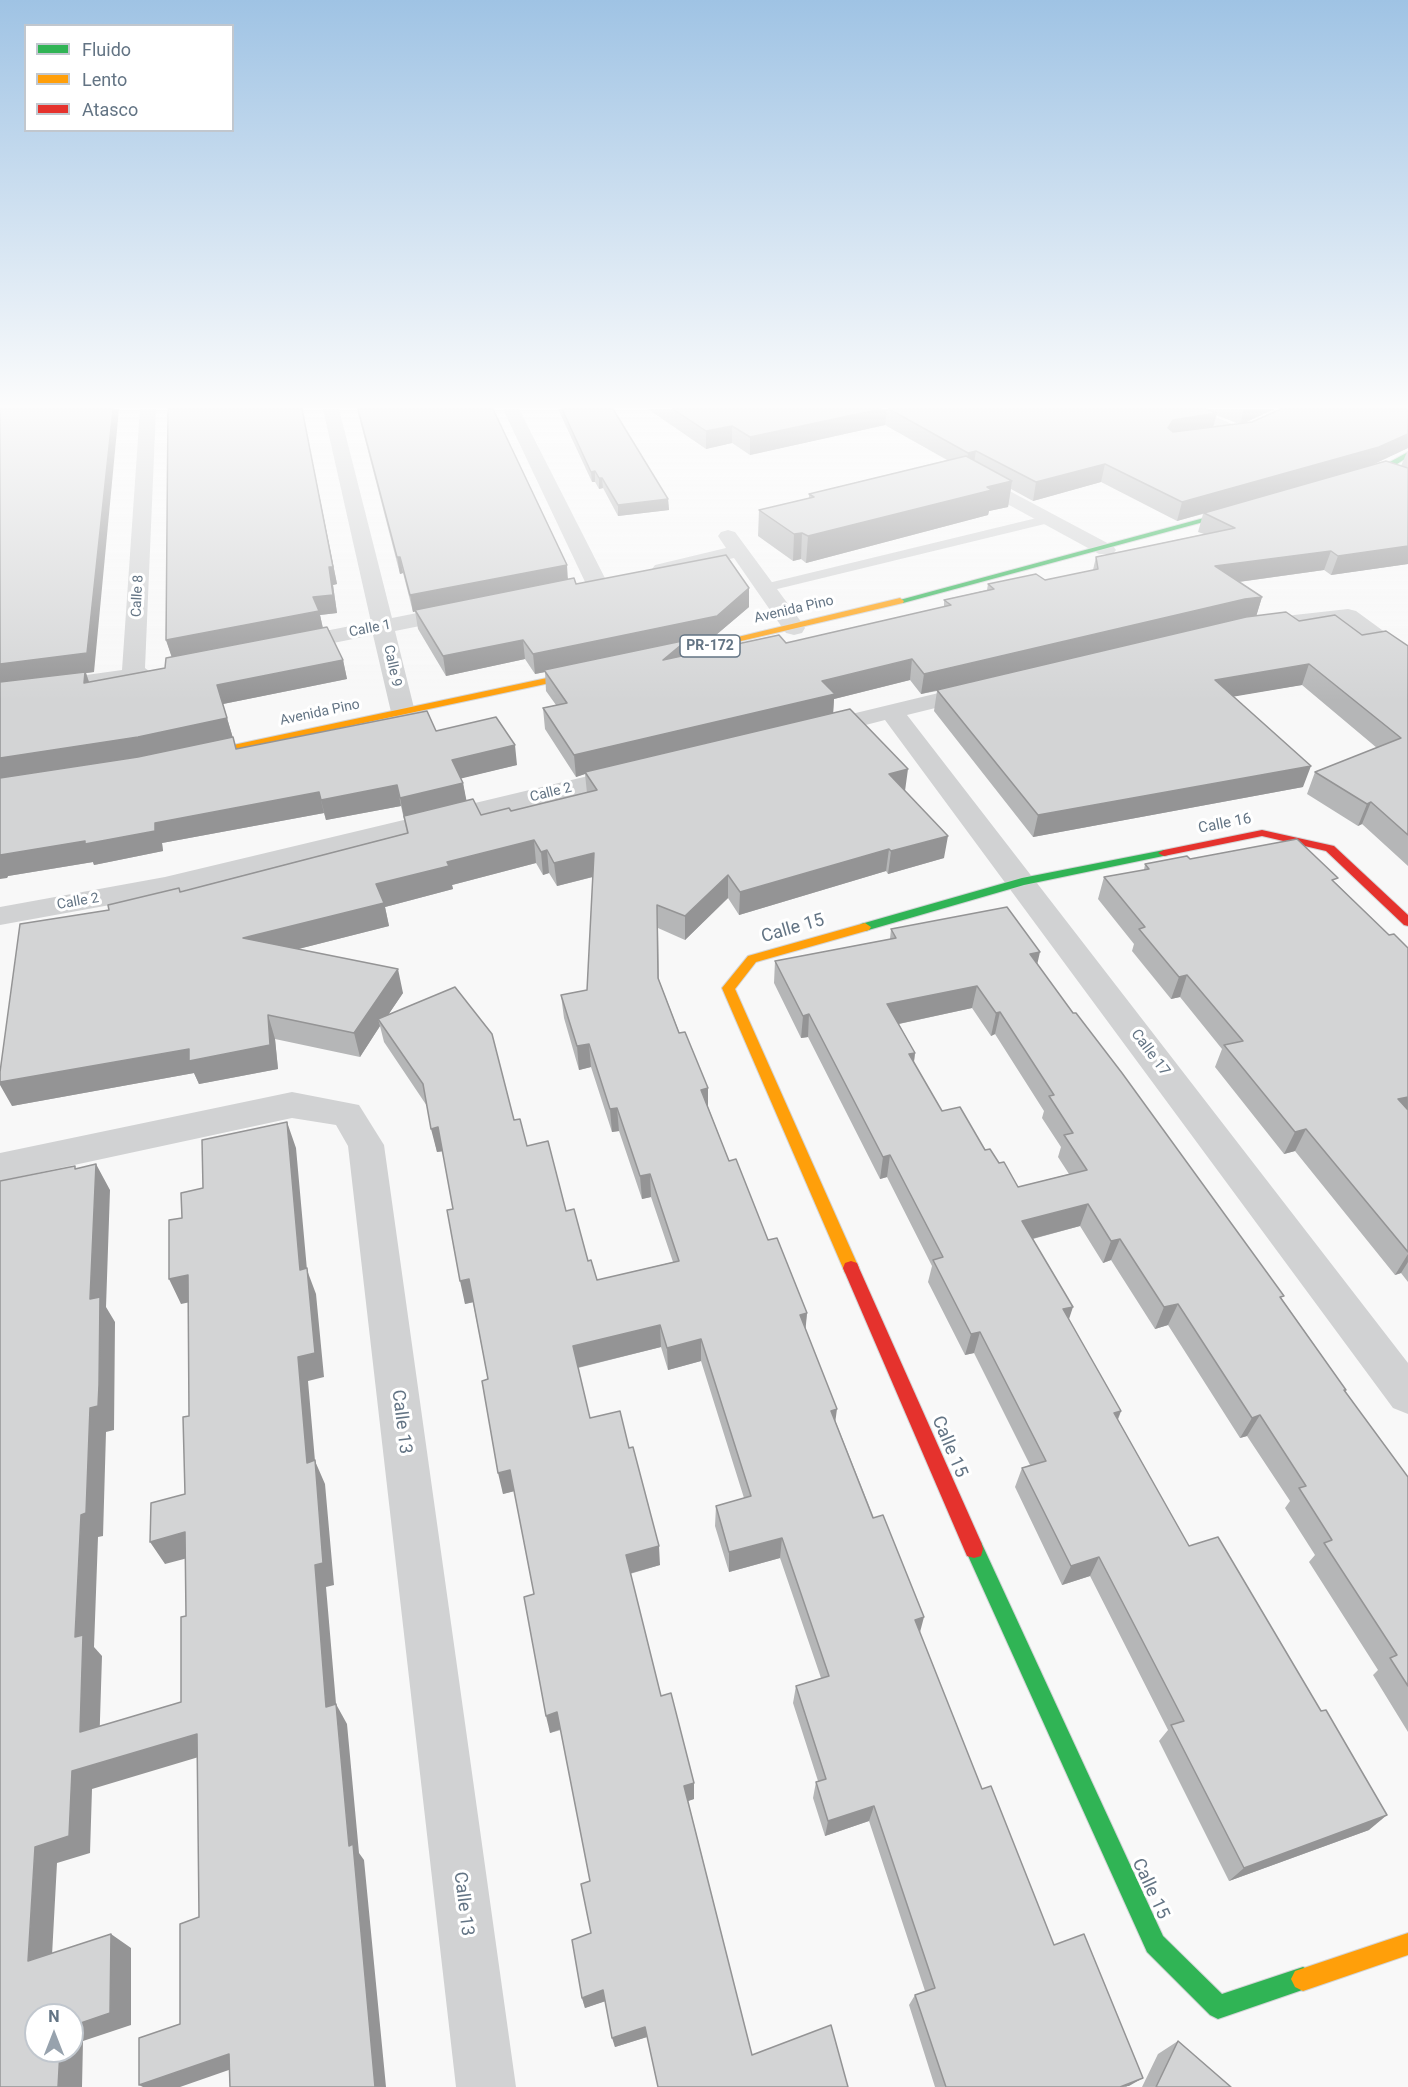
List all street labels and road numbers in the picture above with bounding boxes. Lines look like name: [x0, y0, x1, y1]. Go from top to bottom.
street label: Calle 8: [129, 574, 147, 618]
street label: Avenida Pino: [753, 593, 835, 627]
street label: Calle 1: [348, 617, 392, 641]
road number: PR-172: [680, 635, 740, 657]
street label: Calle 9: [379, 644, 405, 688]
street label: Avenida Pino: [279, 696, 361, 730]
street label: Calle 2: [528, 780, 574, 806]
street label: Calle 16: [1197, 810, 1253, 838]
street label: Calle 2: [56, 890, 100, 914]
street label: Calle 15: [759, 910, 827, 948]
street label: Calle 17: [1127, 1026, 1173, 1080]
street label: Calle 13: [386, 1389, 416, 1455]
street label: Calle 15: [926, 1413, 972, 1481]
street label: Calle 15: [1127, 1855, 1173, 1923]
street label: Calle 13: [448, 1871, 478, 1937]

